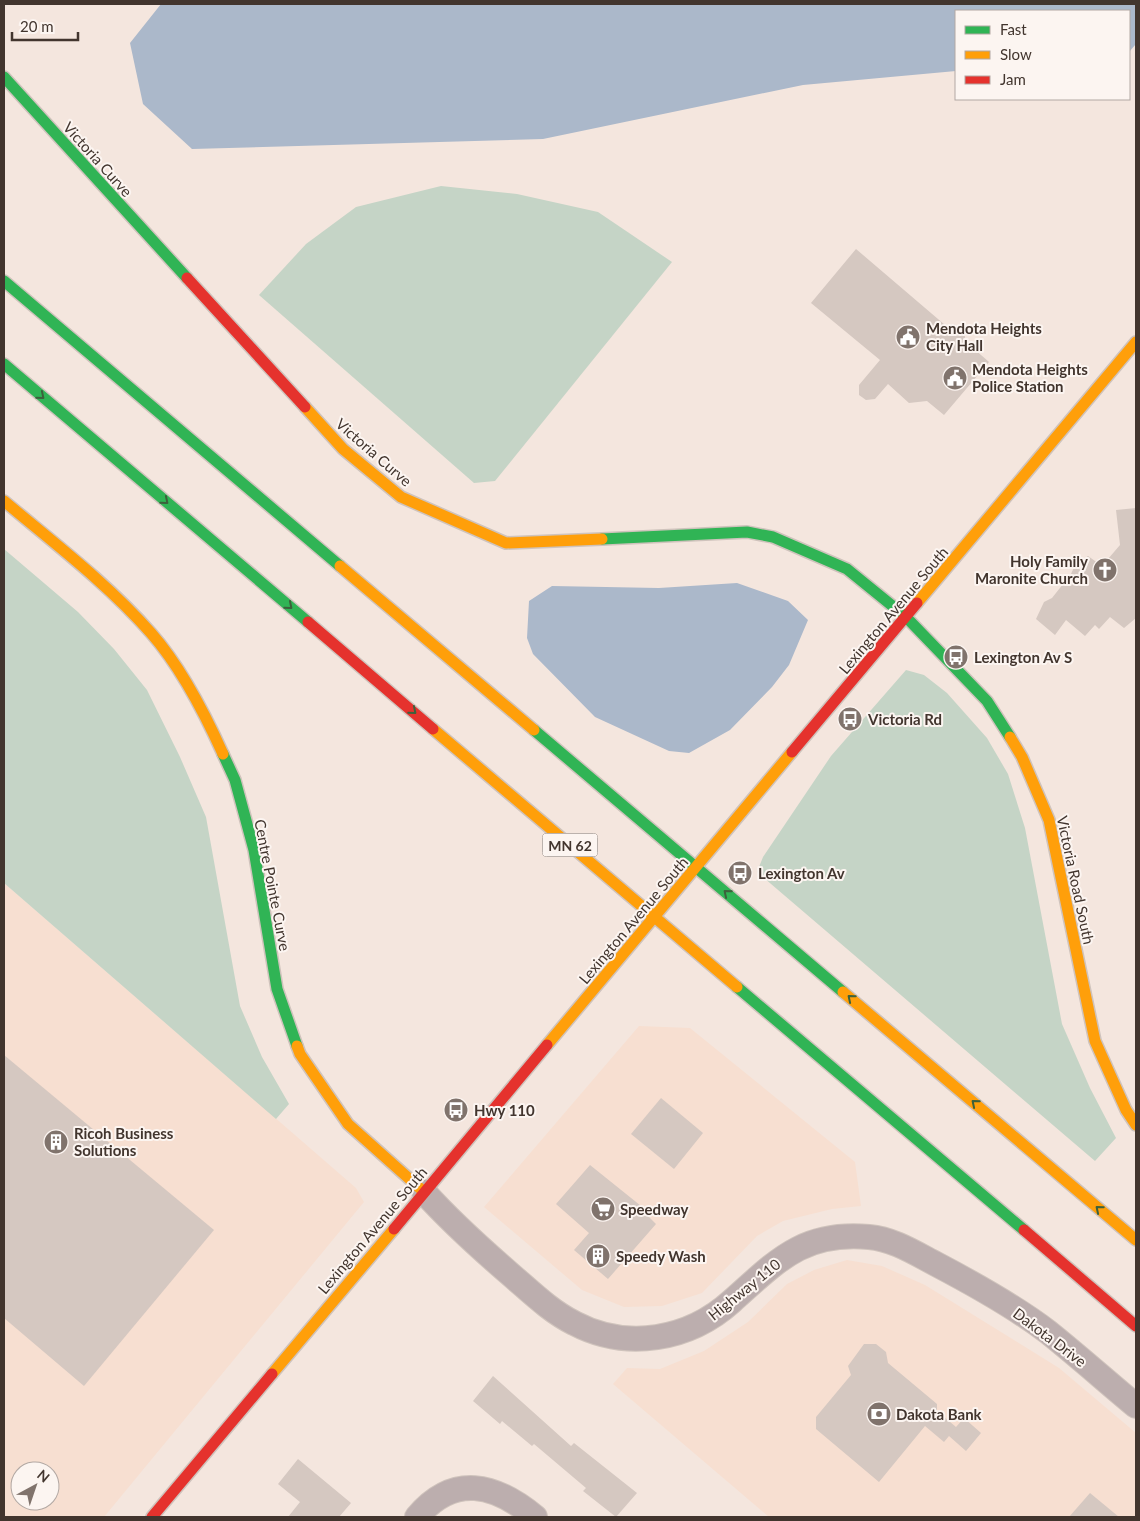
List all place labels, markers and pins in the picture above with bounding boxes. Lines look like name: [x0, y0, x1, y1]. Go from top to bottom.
place label: Mendota Heights City Hall: [926, 319, 1042, 354]
public building icon: Mendota Heights City Hall: [895, 324, 921, 350]
place label: Mendota Heights Police Station: [972, 360, 1088, 395]
public building icon: Mendota Heights Police Station: [942, 365, 968, 391]
place label: Holy Family Maronite Church: [975, 552, 1088, 587]
church icon: Holy Family Maronite Church: [1092, 557, 1118, 583]
bus stop icon: Lexington Av S: [943, 644, 969, 670]
place label: Lexington Av S: [974, 648, 1072, 666]
bus stop icon: Victoria Rd: [837, 706, 863, 732]
place label: Victoria Rd: [867, 710, 942, 728]
bus stop icon: Lexington Av: [727, 860, 753, 886]
place label: Lexington Av: [758, 864, 845, 882]
bus stop icon: Hwy 110: [443, 1097, 469, 1123]
place label: Hwy 110: [474, 1101, 535, 1119]
place label: Ricoh Business Solutions: [74, 1124, 174, 1159]
building icon: Ricoh Business Solutions: [43, 1129, 69, 1155]
supermarket icon: Speedway: [590, 1196, 616, 1222]
place label: Speedway: [620, 1200, 688, 1218]
building icon: Speedy Wash: [585, 1243, 611, 1269]
place label: Speedy Wash: [616, 1247, 706, 1265]
bank icon: Dakota Bank: [866, 1401, 892, 1427]
place label: Dakota Bank: [896, 1405, 983, 1423]

